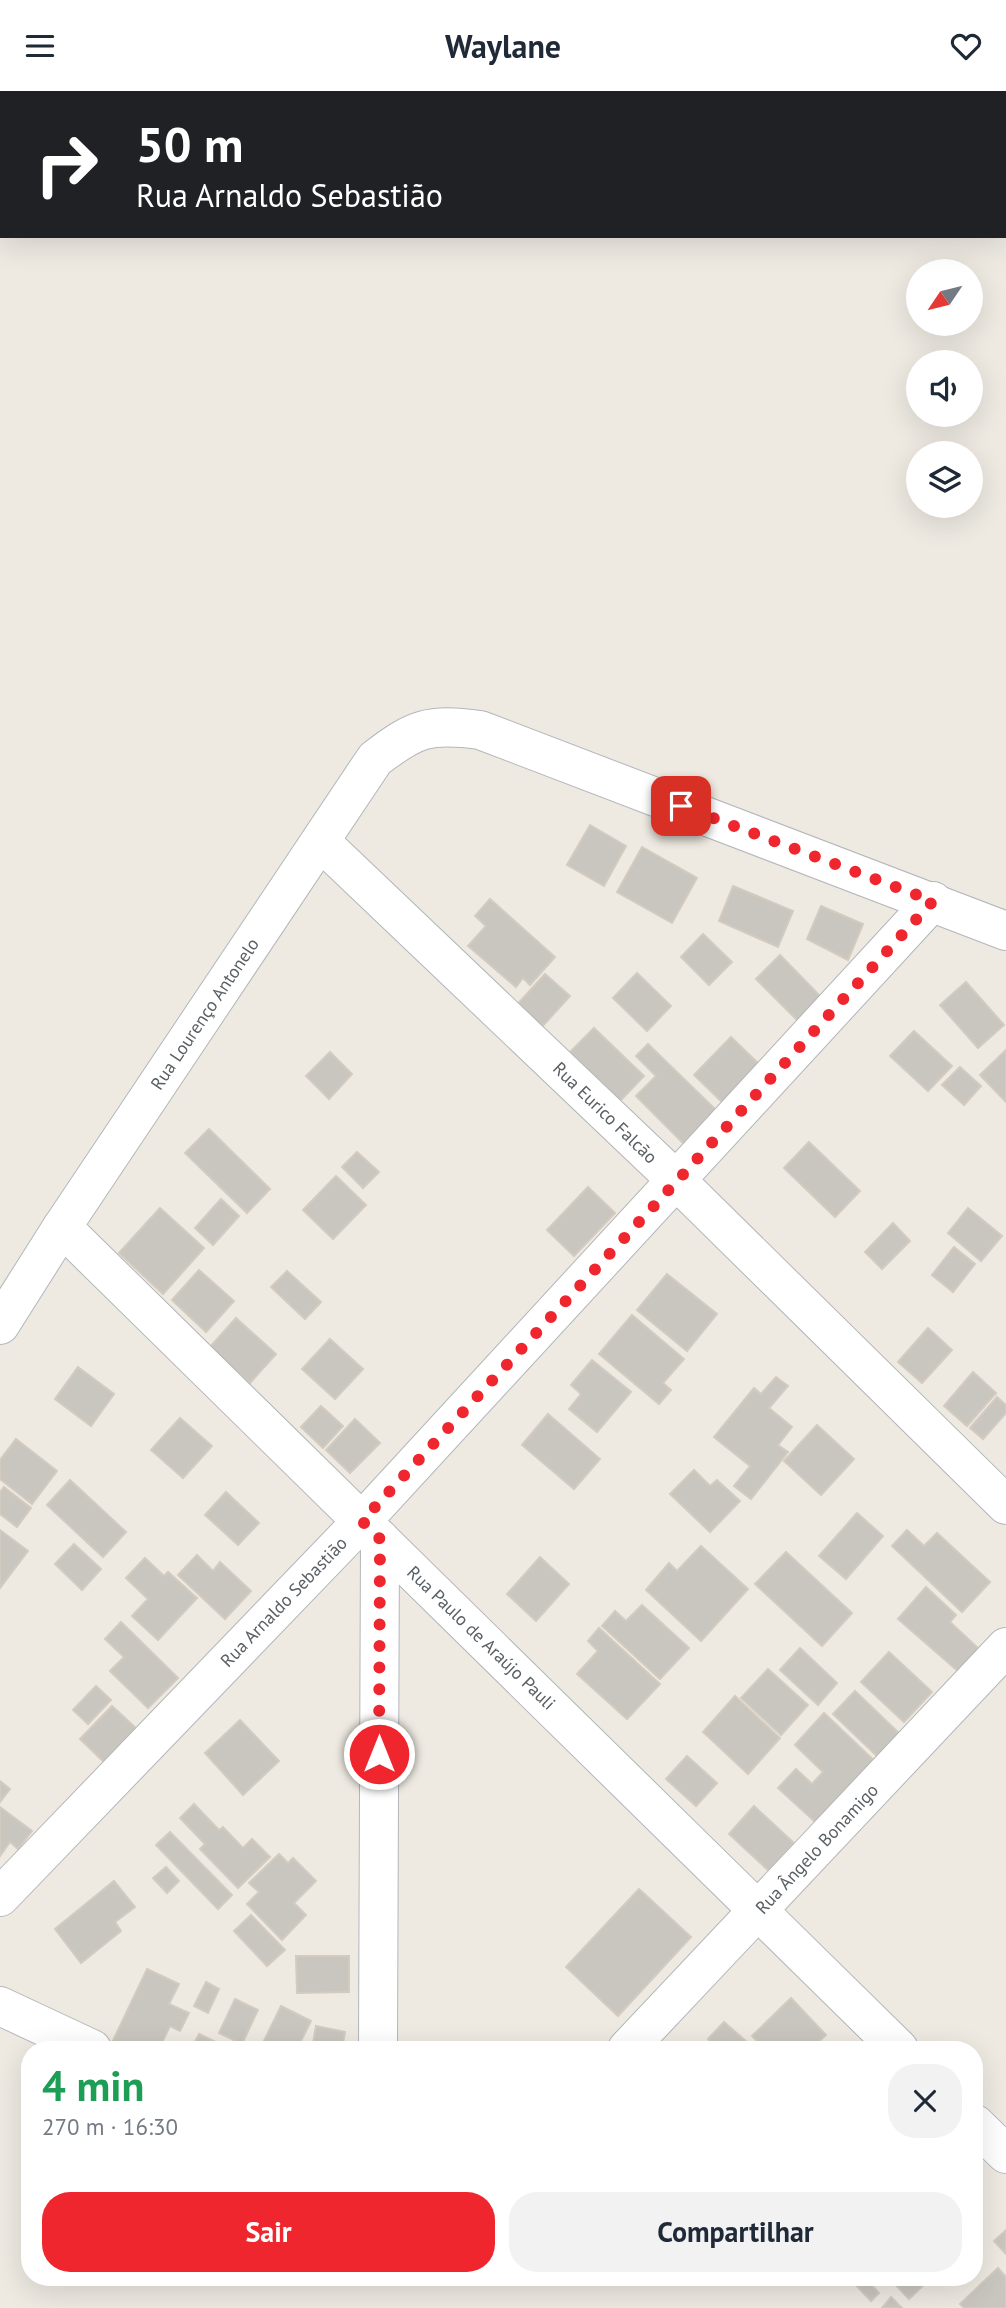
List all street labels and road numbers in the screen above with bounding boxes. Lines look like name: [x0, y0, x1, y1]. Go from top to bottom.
street label: Rua Lourenço Antonelo: [145, 933, 264, 1094]
street label: Rua Eurico Falcão: [548, 1057, 662, 1168]
street label: Rua Arnaldo Sebastião: [215, 1532, 352, 1672]
street label: Rua Paulo de Araújo Pauli: [402, 1561, 560, 1715]
street label: Rua Ângelo Bonamigo: [750, 1779, 883, 1919]

